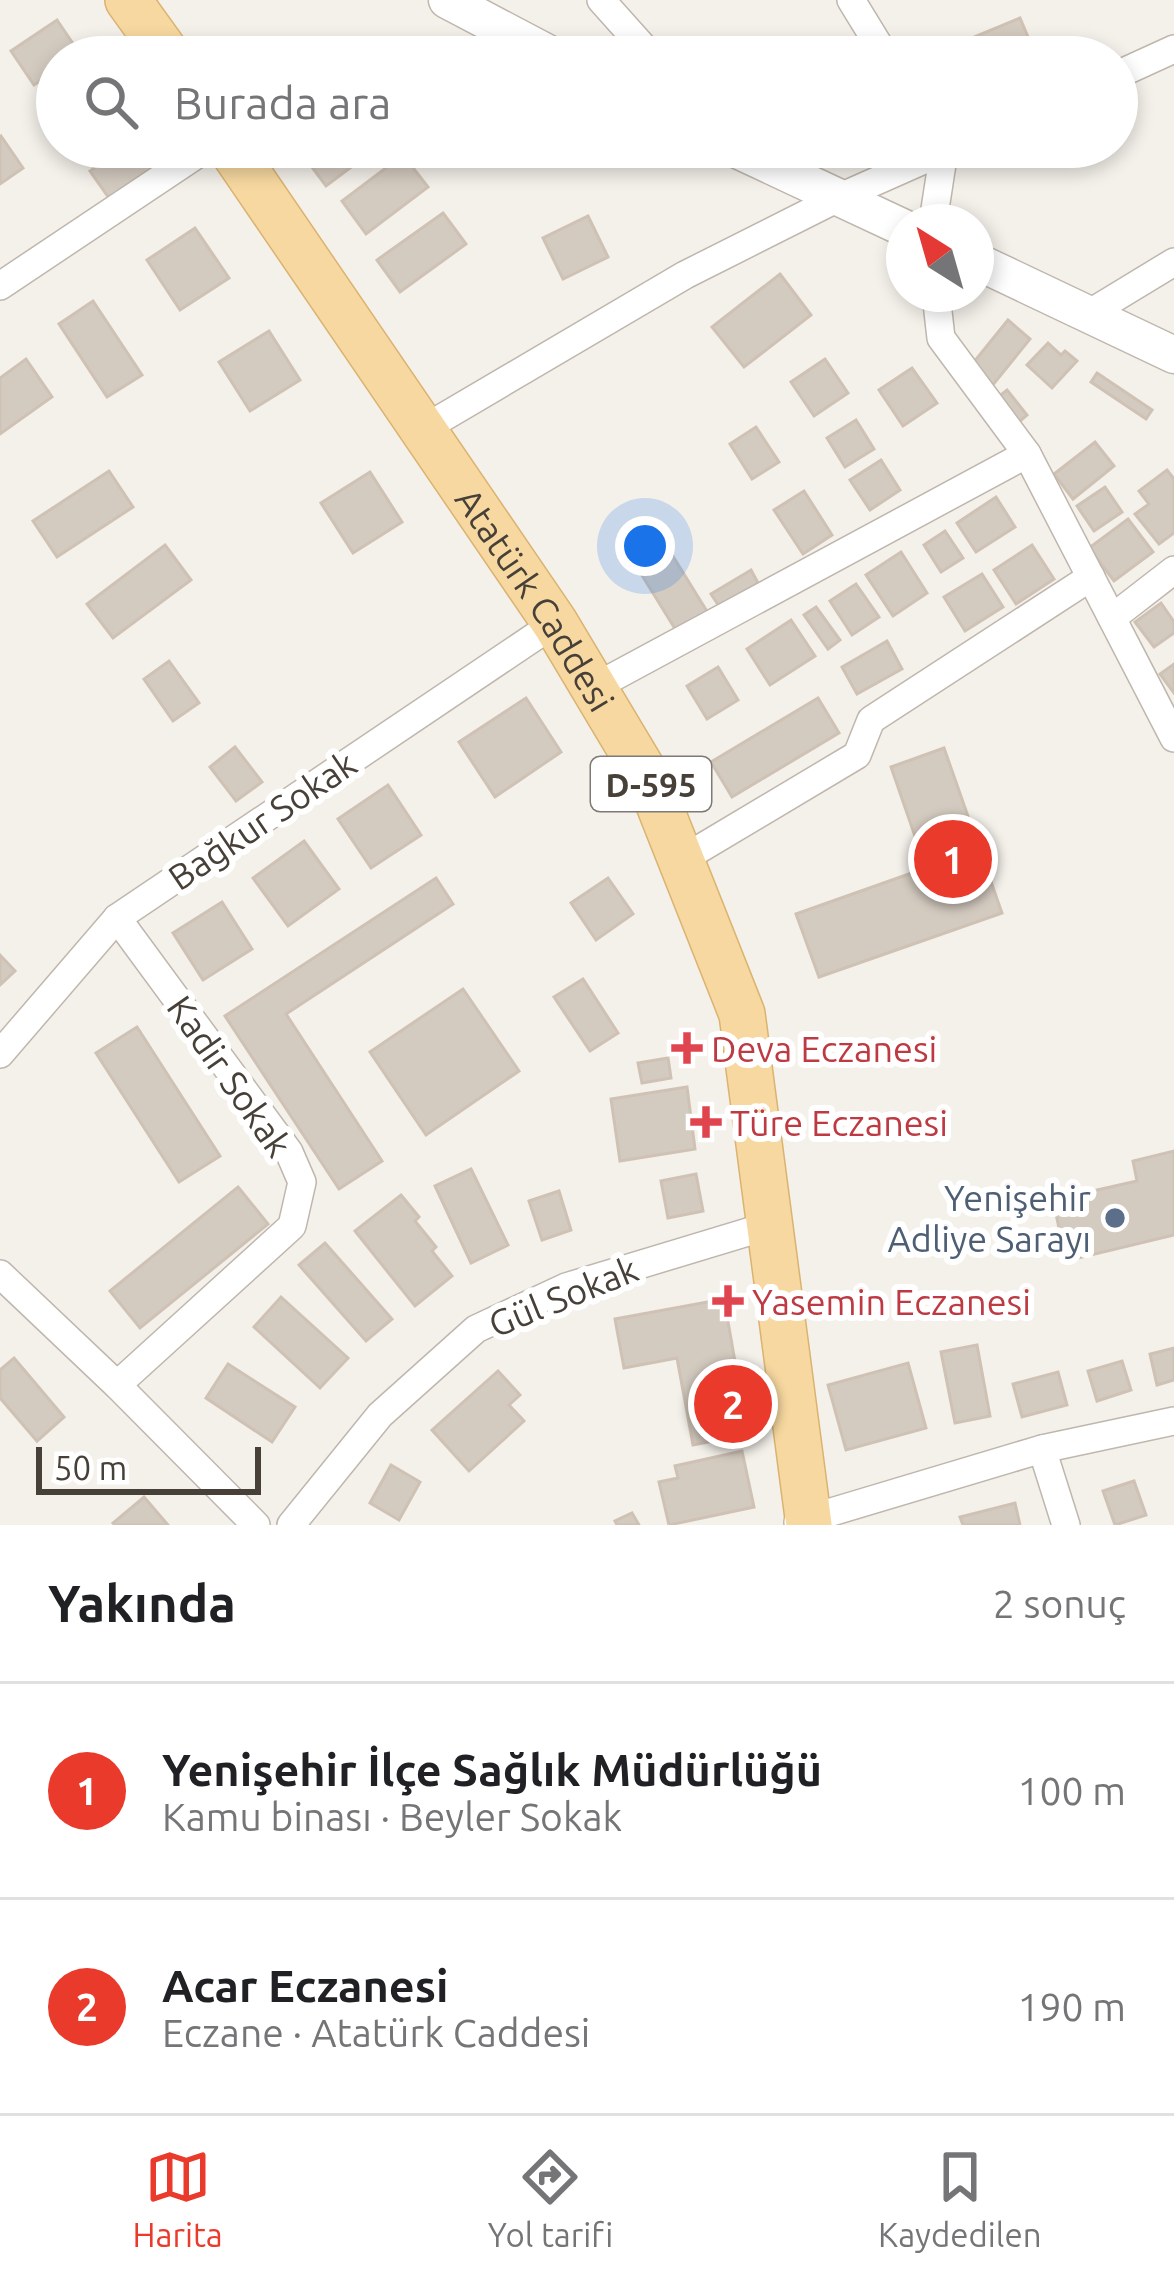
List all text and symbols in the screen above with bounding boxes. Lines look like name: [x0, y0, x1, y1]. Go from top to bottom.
search box: [36, 36, 1138, 168]
icon: search: [78, 69, 144, 135]
text: Burada ara: [174, 77, 391, 128]
north arrow: [886, 204, 994, 312]
street label: Atatürk Caddesi: [448, 480, 623, 718]
your location: [615, 516, 675, 576]
street label: Bağkur Sokak: [160, 742, 364, 898]
road number: D-595: [591, 757, 711, 811]
pin: 1: [914, 814, 992, 904]
street label: Kadir Sokak: [160, 988, 300, 1164]
place label: Deva Eczanesi: [711, 1028, 937, 1069]
marker: Deva Eczanesi: [674, 1035, 700, 1061]
place label: Türe Eczanesi: [730, 1102, 948, 1143]
marker: Türe Eczanesi: [693, 1109, 719, 1135]
place label: Yenişehir Adliye Sarayı: [887, 1177, 1091, 1259]
marker: Yenişehir Adliye Sarayı: [1102, 1205, 1128, 1231]
street label: Gül Sokak: [483, 1248, 643, 1344]
place label: Yasemin Eczanesi: [752, 1281, 1031, 1322]
marker: Yasemin Eczanesi: [715, 1288, 741, 1314]
pin: 2: [694, 1359, 772, 1449]
scale bar: [36, 1441, 261, 1494]
text: 50 m: [54, 1449, 127, 1486]
text: Yakında: [48, 1574, 236, 1632]
text: 2 sonuç: [993, 1582, 1126, 1625]
text: Yenişehir İlçe Sağlık Müdürlüğü: [162, 1744, 822, 1795]
text: 1: [76, 1769, 98, 1812]
text: 100 m: [1017, 1769, 1126, 1812]
text: Kamu binası · Beyler Sokak: [162, 1795, 622, 1838]
text: Acar Eczanesi: [162, 1960, 448, 2011]
text: 2: [76, 1985, 98, 2028]
text: 190 m: [1017, 1985, 1126, 2028]
text: Eczane · Atatürk Caddesi: [162, 2011, 590, 2054]
tab: Harita: [132, 2144, 223, 2253]
tab: Yol tarifi: [488, 2144, 613, 2253]
tab: Kaydedilen: [878, 2144, 1042, 2253]

